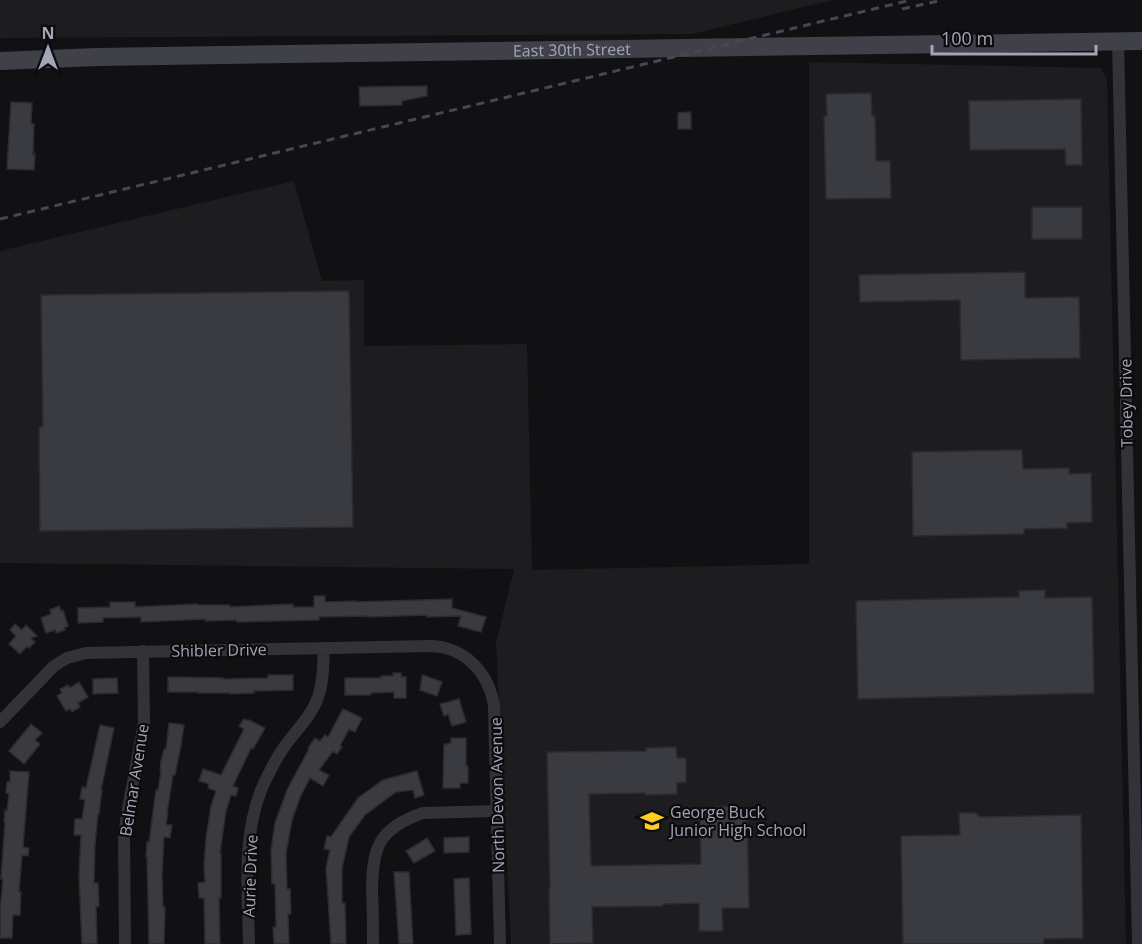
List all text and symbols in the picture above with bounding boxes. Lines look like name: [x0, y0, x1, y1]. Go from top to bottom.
north arrow: [18, 18, 78, 78]
scale bar: [932, 18, 1096, 56]
text: N: [41, 22, 55, 44]
text: 100 m: [941, 26, 993, 50]
street label: East 30th Street: [513, 38, 631, 62]
street label: Tobey Drive: [1114, 359, 1138, 447]
street label: Shibler Drive: [171, 638, 267, 662]
street label: North Devon Avenue: [485, 717, 509, 873]
street label: Belmar Avenue: [114, 722, 154, 838]
place label: George Buck Junior High School: [668, 801, 806, 841]
school or university icon: George Buck Junior High School: [639, 808, 665, 834]
street label: Aurie Drive: [238, 834, 262, 918]

